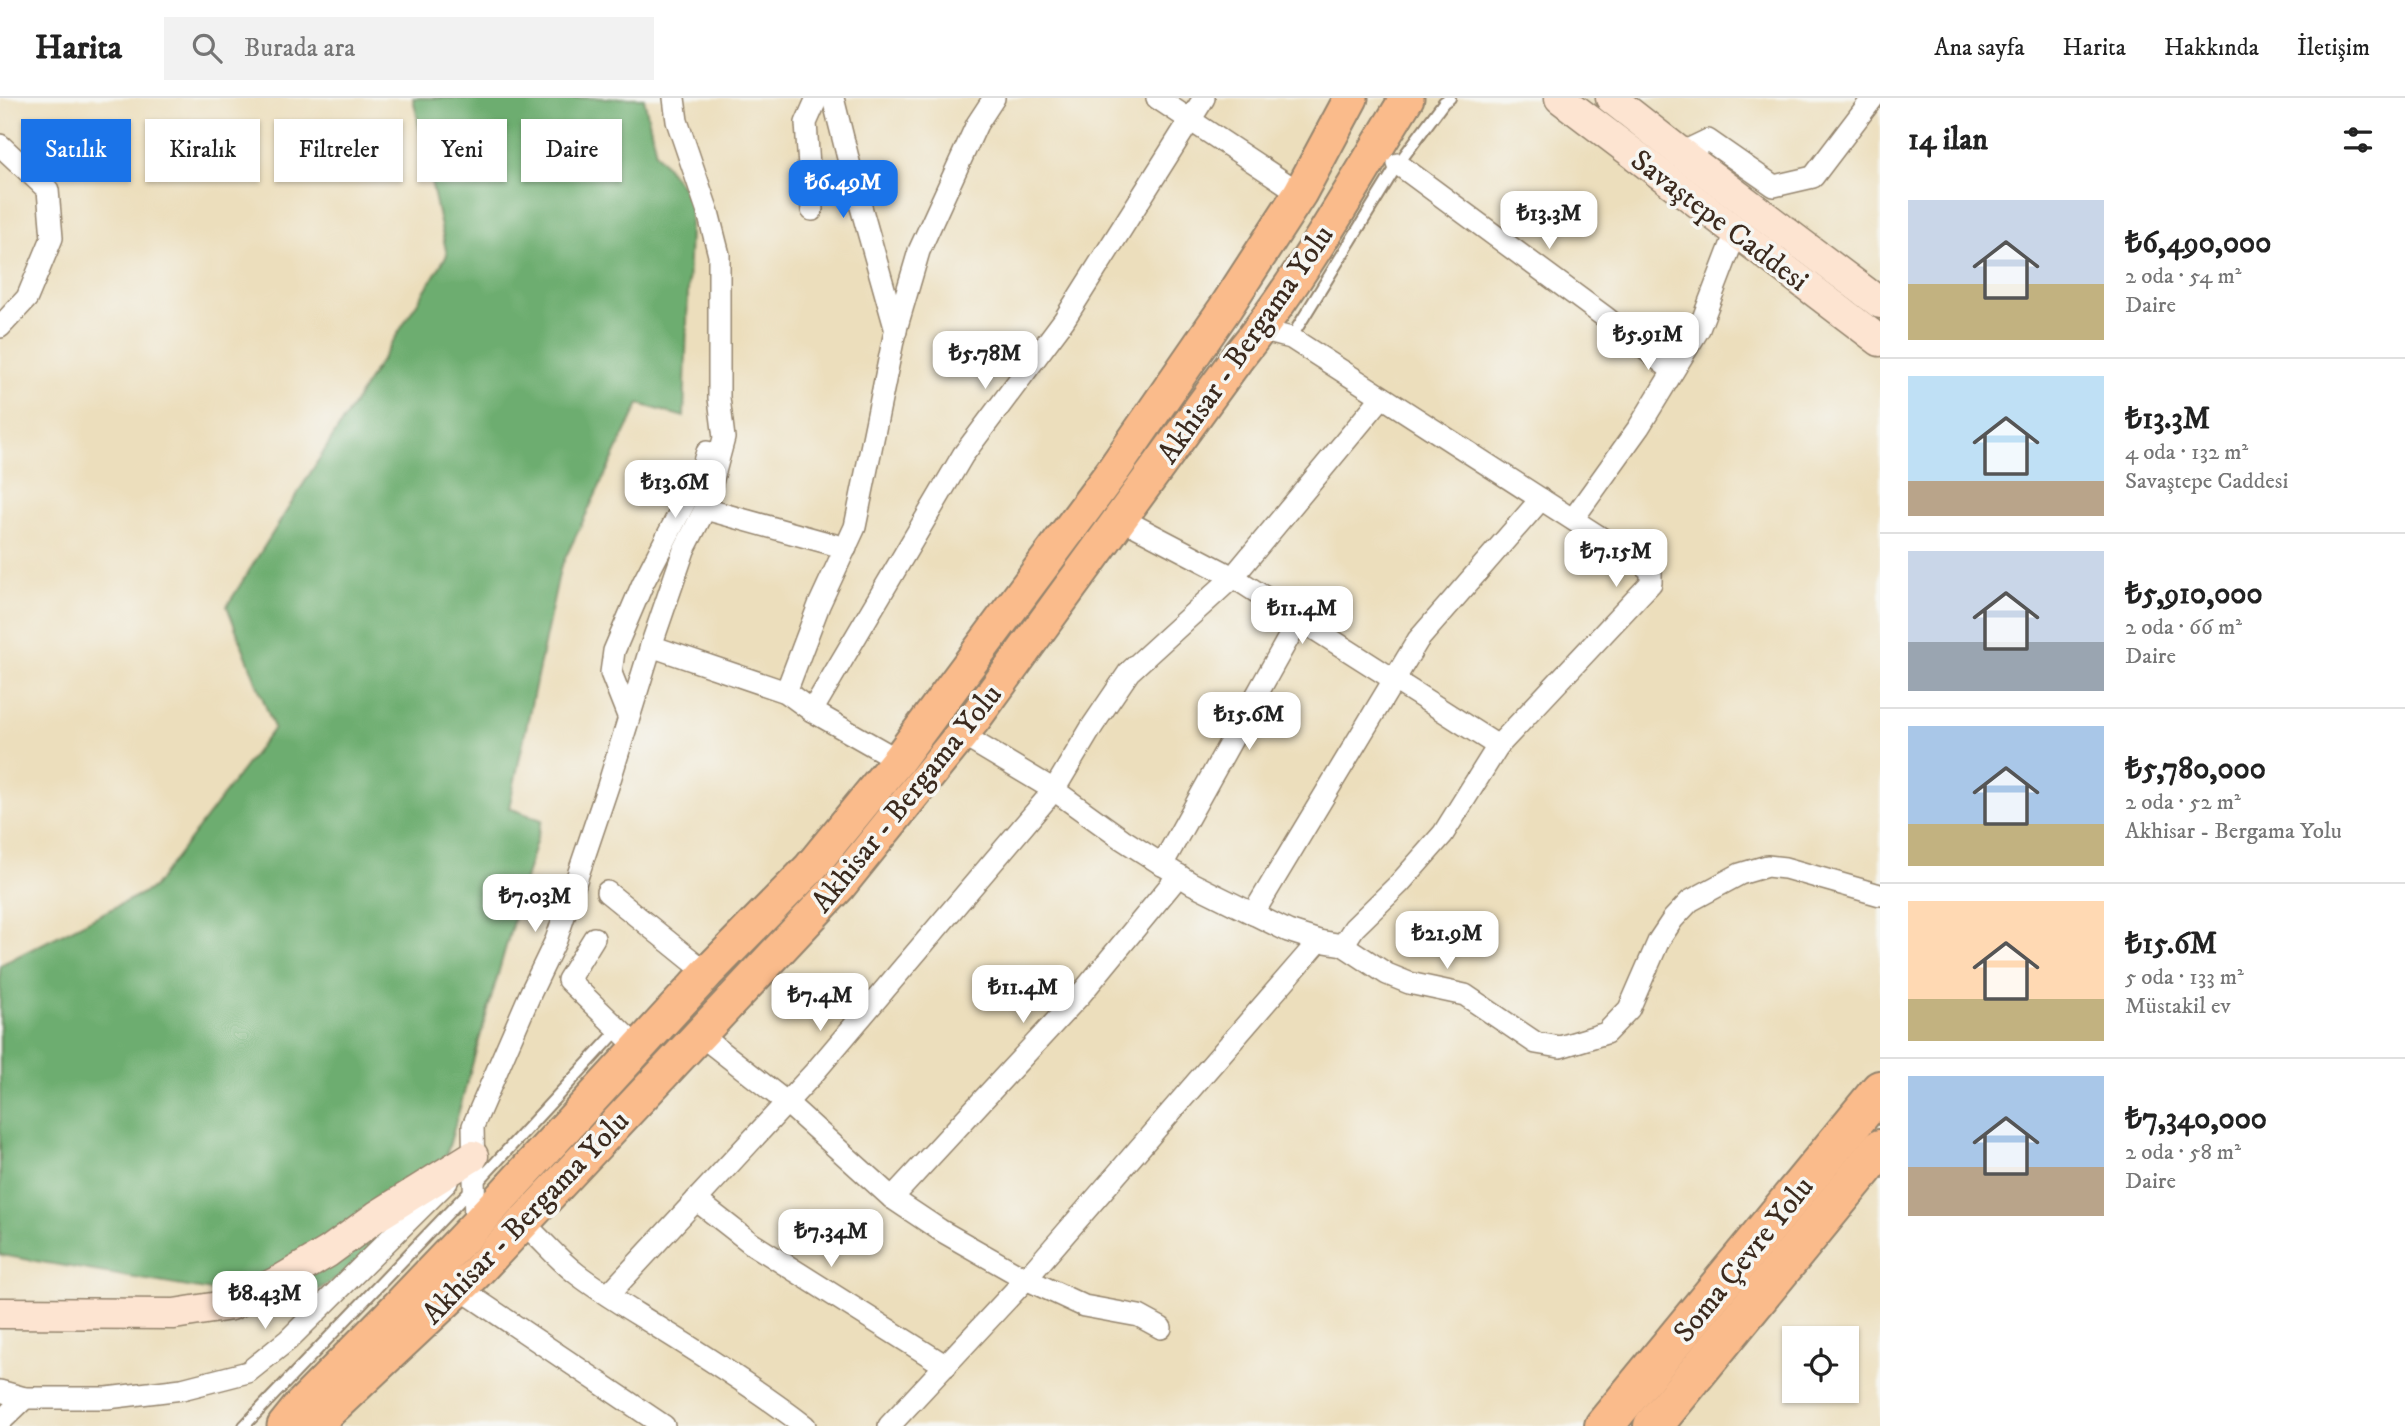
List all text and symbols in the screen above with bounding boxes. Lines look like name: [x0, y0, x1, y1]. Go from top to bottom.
search box: [164, 17, 654, 80]
text: Harita: [35, 28, 122, 69]
icon: search: [188, 29, 226, 67]
text: Burada ara: [244, 32, 355, 65]
text: Ana sayfa: [1934, 33, 2025, 63]
text: Harita: [2063, 33, 2126, 63]
text: Hakkında: [2164, 33, 2259, 63]
text: İletişim: [2297, 33, 2370, 63]
chip: Satılık: [21, 119, 131, 182]
chip: Kiralık: [145, 119, 260, 182]
chip: Filtreler: [274, 119, 403, 182]
chip: Yeni: [417, 119, 507, 182]
chip: Daire: [521, 119, 622, 182]
icon: filters: [2339, 121, 2377, 159]
text: 14 ilan: [1908, 122, 1988, 159]
street label: Savaştepe Caddesi: [1623, 142, 1815, 300]
pin: ₺6.49M: [786, 160, 900, 220]
text: ₺6.49M: [805, 168, 881, 197]
pin: ₺13.3M: [1492, 192, 1606, 251]
text: ₺13.3M: [1516, 199, 1582, 228]
street label: Akhisar - Bergama Yolu: [1150, 218, 1343, 471]
text: ₺6,490,000: [2125, 225, 2271, 262]
icon: home: [1964, 228, 2048, 312]
text: 2 oda · 54 m²: [2125, 262, 2241, 291]
text: Daire: [2125, 291, 2176, 320]
pin: ₺5.91M: [1591, 313, 1705, 372]
text: ₺5.91M: [1613, 320, 1683, 349]
pin: ₺5.78M: [928, 331, 1042, 391]
text: ₺5.78M: [949, 339, 1021, 368]
text: ₺13.3M: [2125, 401, 2210, 438]
icon: home: [1964, 404, 2048, 488]
text: 4 oda · 132 m²: [2125, 438, 2248, 467]
pin: ₺13.6M: [618, 460, 732, 520]
text: Savaştepe Caddesi: [2125, 467, 2288, 496]
text: ₺13.6M: [641, 468, 709, 497]
pin: ₺7.15M: [1559, 530, 1673, 589]
text: ₺7.15M: [1580, 537, 1652, 566]
text: ₺5,910,000: [2125, 576, 2263, 613]
icon: home: [1964, 579, 2048, 663]
pin: ₺11.4M: [1245, 587, 1359, 646]
text: ₺11.4M: [1267, 594, 1337, 623]
text: 2 oda · 66 m²: [2125, 613, 2242, 642]
text: Daire: [2125, 642, 2176, 671]
street label: Akhisar - Bergama Yolu: [804, 677, 1011, 921]
pin: ₺15.6M: [1192, 692, 1306, 752]
text: ₺15.6M: [1214, 700, 1284, 729]
text: ₺5,780,000: [2125, 751, 2266, 788]
icon: home: [1964, 754, 2048, 838]
text: 2 oda · 52 m²: [2125, 788, 2241, 817]
text: Akhisar - Bergama Yolu: [2125, 817, 2342, 846]
pin: ₺7.03M: [478, 874, 592, 934]
text: ₺7.03M: [499, 882, 571, 911]
pin: ₺21.9M: [1390, 912, 1504, 971]
text: ₺21.9M: [1412, 919, 1482, 948]
text: ₺15.6M: [2125, 926, 2217, 963]
icon: home: [1964, 929, 2048, 1013]
text: 5 oda · 133 m²: [2125, 963, 2244, 992]
pin: ₺11.4M: [966, 965, 1080, 1025]
text: ₺11.4M: [988, 973, 1058, 1002]
pin: ₺7.4M: [771, 974, 869, 1033]
text: ₺7.4M: [787, 981, 853, 1010]
text: Müstakil ev: [2125, 992, 2231, 1021]
text: ₺7,340,000: [2125, 1101, 2267, 1138]
street label: Akhisar - Bergama Yolu: [415, 1103, 638, 1333]
icon: home: [1964, 1104, 2048, 1188]
text: 2 oda · 58 m²: [2125, 1138, 2241, 1167]
text: Daire: [2125, 1167, 2176, 1196]
street label: Soma Çevre Yolu: [1666, 1170, 1822, 1350]
pin: ₺7.34M: [774, 1210, 888, 1269]
text: ₺7.34M: [794, 1217, 868, 1246]
pin: ₺8.43M: [208, 1272, 322, 1331]
text: ₺8.43M: [228, 1279, 302, 1308]
map controls: [1782, 1326, 1859, 1403]
button: locate: [1782, 1326, 1859, 1403]

